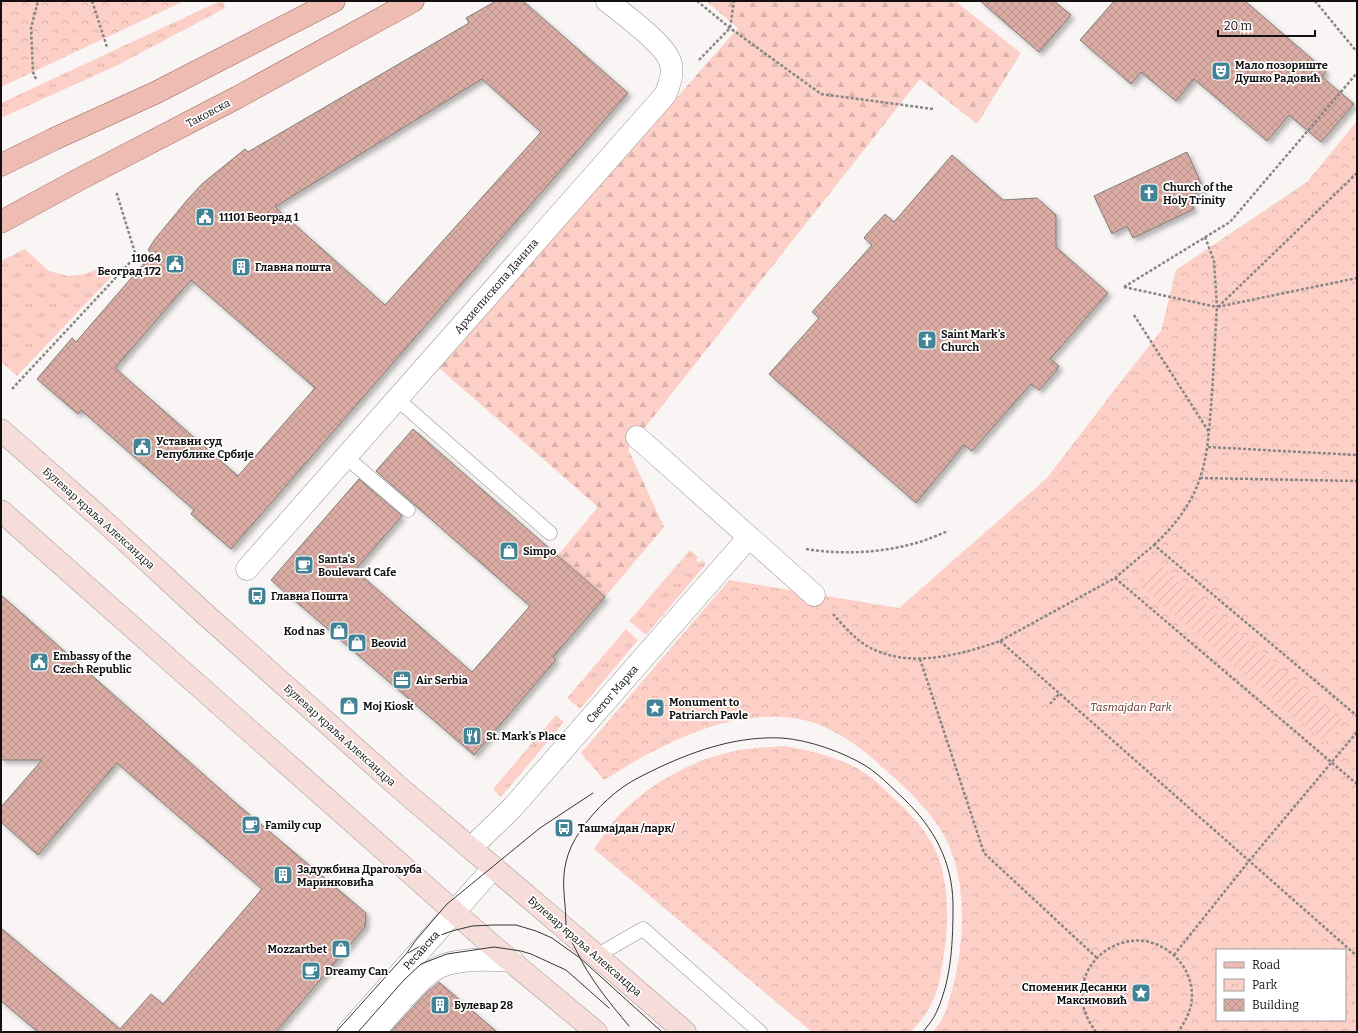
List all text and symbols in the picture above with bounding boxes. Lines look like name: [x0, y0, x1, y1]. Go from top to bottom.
scale bar: [1218, 12, 1315, 38]
text: 20 m: [1224, 19, 1253, 33]
place label: Мало позориште Душко Радовић: [1235, 59, 1328, 85]
theatre icon: Мало позориште Душко Радовић: [1210, 60, 1232, 82]
street label: Таковска: [184, 96, 233, 130]
place label: Church of the Holy Trinity: [1163, 181, 1233, 207]
church icon: Church of the Holy Trinity: [1138, 182, 1160, 204]
public building icon: 11101 Београд 1: [194, 206, 216, 228]
place label: 11101 Београд 1: [219, 211, 299, 224]
street label: Архиепископа Данила: [452, 236, 541, 336]
place label: 11064 Београд 172: [97, 252, 161, 278]
public building icon: 11064 Београд 172: [164, 253, 186, 275]
building icon: Главна пошта: [230, 256, 252, 278]
place label: Главна пошта: [255, 261, 332, 274]
place label: Saint Mark's Church: [941, 328, 1006, 354]
church icon: Saint Mark's Church: [916, 329, 938, 351]
place label: Уставни суд Републике Србије: [156, 435, 254, 461]
public building icon: Уставни суд Републике Србије: [131, 436, 153, 458]
street label: Булевар краља Александра: [40, 465, 157, 572]
shop icon: Simpo: [498, 540, 520, 562]
place label: Simpo: [523, 545, 556, 558]
place label: Santa's Boulevard Cafe: [318, 553, 396, 579]
cafe icon: Santa's Boulevard Cafe: [293, 554, 315, 576]
bus stop icon: Главна Пошта: [246, 585, 268, 607]
place label: Главна Пошта: [271, 590, 349, 603]
shop icon: Kod nas: [328, 620, 350, 642]
place label: Kod nas: [284, 625, 326, 638]
shop icon: Beovid: [346, 632, 368, 654]
place label: Beovid: [371, 637, 407, 650]
place label: Embassy of the Czech Republic: [53, 650, 132, 676]
public building icon: Embassy of the Czech Republic: [28, 651, 50, 673]
street label: Светог Марка: [584, 663, 641, 726]
office icon: Air Serbia: [391, 669, 413, 691]
place label: Air Serbia: [416, 674, 469, 687]
street label: Булевар краља Александра: [281, 682, 398, 789]
shop icon: Moj Kiosk: [338, 695, 360, 717]
place label: Monument to Patriarch Pavle: [669, 696, 748, 722]
place icon: Monument to Patriarch Pavle: [644, 697, 666, 719]
place label: Moj Kiosk: [363, 700, 414, 713]
park label: Tasmajdan Park: [1090, 701, 1173, 714]
restaurant icon: St. Mark's Place: [461, 725, 483, 747]
place label: St. Mark's Place: [486, 730, 566, 743]
cafe icon: Family cup: [240, 814, 262, 836]
bus stop icon: Ташмајдан /парк/: [553, 817, 575, 839]
place label: Family cup: [265, 819, 322, 832]
place label: Ташмајдан /парк/: [578, 822, 675, 835]
place label: Задужбина Драгољуба Маринковића: [297, 863, 423, 889]
building icon: Задужбина Драгољуба Маринковића: [272, 864, 294, 886]
street label: Булевар краља Александра: [525, 894, 644, 999]
street label: Ресавска: [401, 928, 442, 972]
shop icon: Mozzartbet: [330, 938, 352, 960]
place label: Mozzartbet: [268, 943, 328, 956]
legend: [1216, 949, 1346, 1021]
text: Road: [1252, 958, 1280, 972]
cafe icon: Dreamy Can: [300, 960, 322, 982]
place label: Dreamy Can: [325, 965, 388, 978]
text: Park: [1252, 978, 1278, 992]
place label: Споменик Десанки Максимовић: [1022, 981, 1128, 1007]
place icon: Споменик Десанки Максимовић: [1130, 982, 1152, 1004]
building icon: Булевар 28: [429, 994, 451, 1016]
text: Building: [1252, 998, 1299, 1012]
place label: Булевар 28: [454, 999, 514, 1012]

